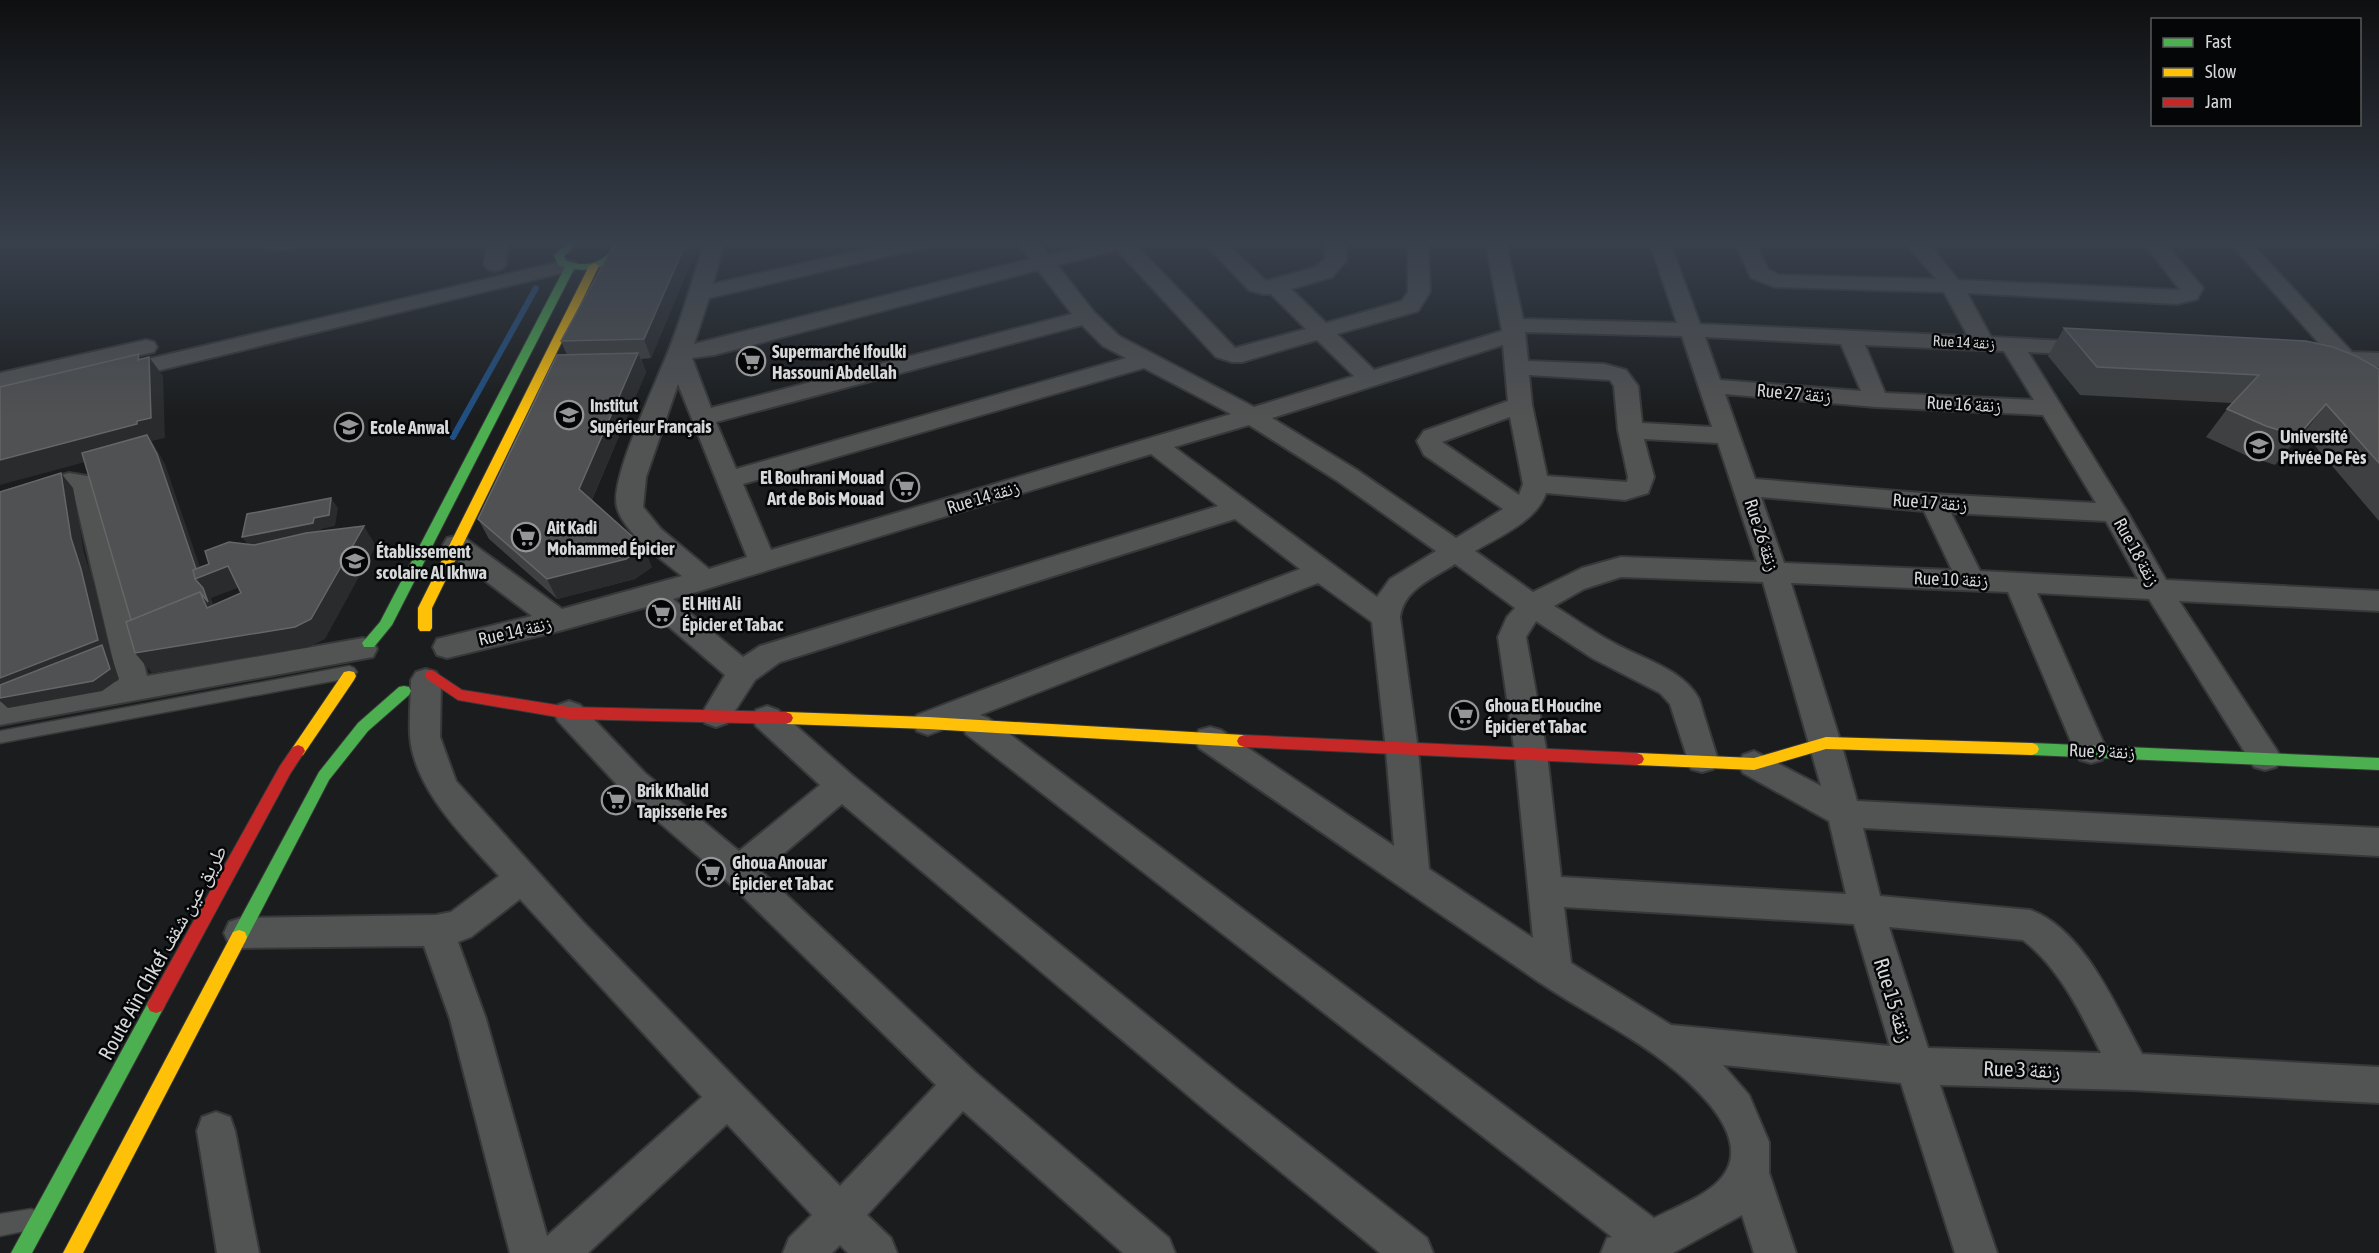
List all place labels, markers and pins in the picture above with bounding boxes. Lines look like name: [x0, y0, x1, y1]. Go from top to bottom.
place label: Supermarché Ifoulki Hassouni Abdellah: [772, 341, 906, 383]
supermarket icon: Supermarché Ifoulki Hassouni Abdellah: [735, 345, 767, 377]
place label: Institut Supérieur Français: [590, 395, 712, 437]
school or university icon: Institut Supérieur Français: [553, 399, 585, 431]
school or university icon: Ecole Anwal: [333, 411, 365, 443]
place label: Ecole Anwal: [370, 417, 450, 438]
place label: Université Privée De Fès: [2280, 426, 2367, 468]
school or university icon: Université Privée De Fès: [2243, 430, 2275, 462]
place label: El Bouhrani Mouad Art de Bois Mouad: [760, 467, 884, 509]
supermarket icon: El Bouhrani Mouad Art de Bois Mouad: [889, 471, 921, 503]
place label: Ait Kadi Mohammed Épicier: [546, 517, 675, 559]
supermarket icon: Ait Kadi Mohammed Épicier: [510, 521, 542, 553]
place label: Établissement scolaire Al Ikhwa: [376, 541, 487, 583]
school or university icon: Établissement scolaire Al Ikhwa: [339, 545, 371, 577]
place label: El Hiti Ali Épicier et Tabac: [682, 593, 784, 635]
supermarket icon: El Hiti Ali Épicier et Tabac: [645, 597, 677, 629]
place label: Ghoua El Houcine Épicier et Tabac: [1485, 695, 1601, 737]
supermarket icon: Ghoua El Houcine Épicier et Tabac: [1448, 699, 1480, 731]
place label: Brik Khalid Tapisserie Fes: [637, 780, 728, 822]
supermarket icon: Brik Khalid Tapisserie Fes: [600, 784, 632, 816]
place label: Ghoua Anouar Épicier et Tabac: [732, 852, 834, 894]
supermarket icon: Ghoua Anouar Épicier et Tabac: [695, 856, 727, 888]

